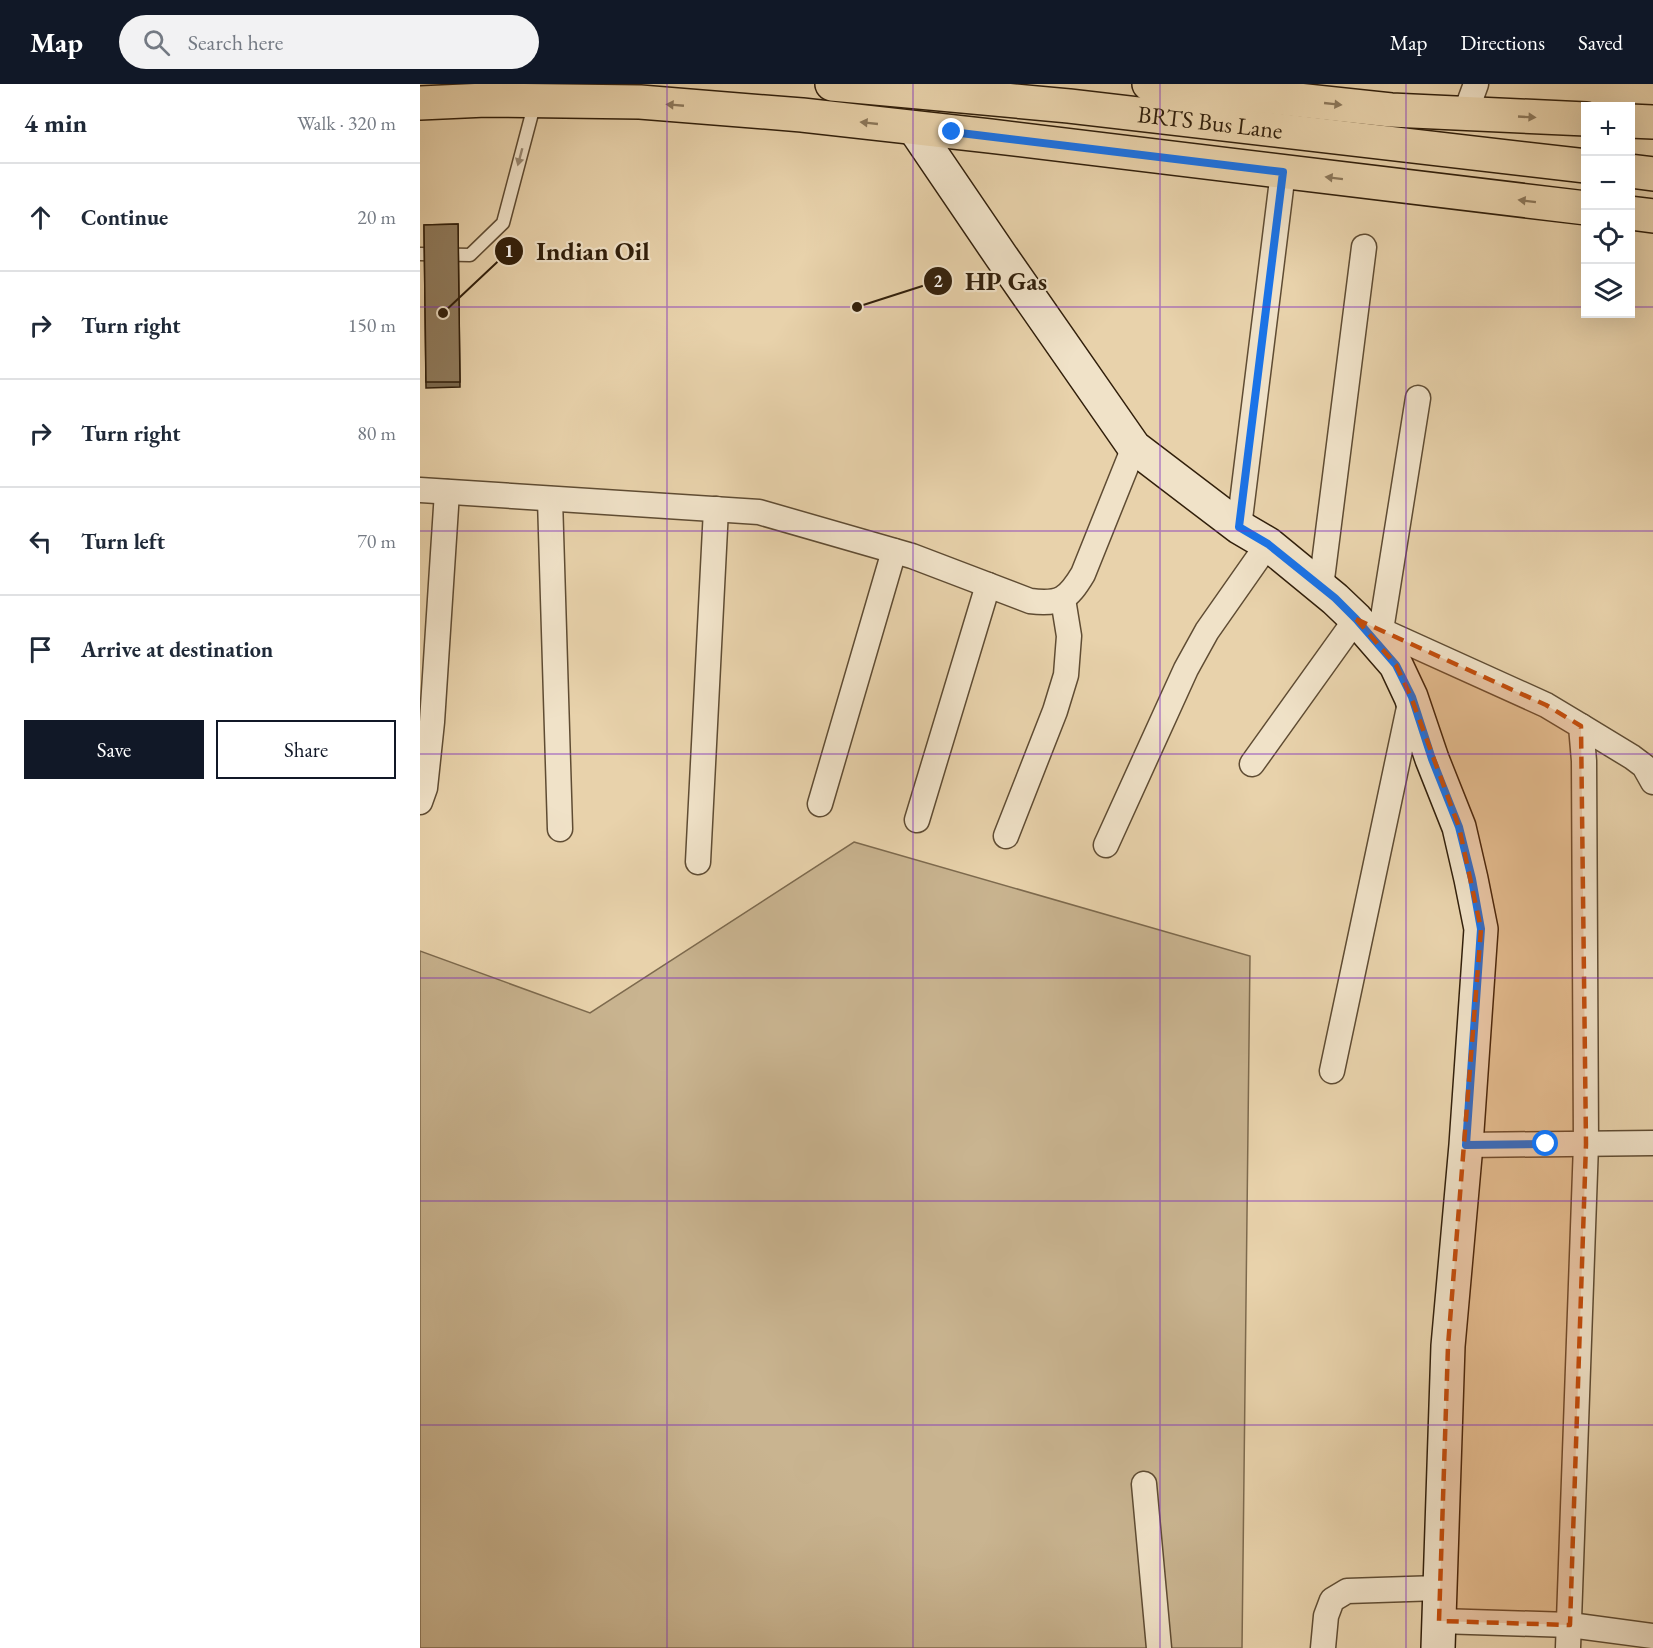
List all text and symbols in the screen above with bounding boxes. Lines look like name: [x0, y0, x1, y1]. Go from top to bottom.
search box: [119, 15, 539, 69]
text: Map: [30, 24, 83, 60]
icon: search: [140, 26, 173, 59]
text: Search here: [188, 28, 283, 57]
text: Map: [1390, 29, 1427, 56]
text: Directions: [1460, 29, 1545, 56]
text: Saved: [1578, 29, 1623, 56]
street label: BRTS Bus Lane: [1136, 98, 1284, 146]
one-way arrow: [1323, 99, 1342, 109]
one-way arrow: [665, 100, 684, 109]
map controls: [1581, 102, 1635, 318]
button: +: [1581, 102, 1635, 156]
text: 4 min: [24, 106, 87, 140]
text: Walk · 320 m: [297, 110, 396, 136]
one-way arrow: [1518, 112, 1537, 121]
one-way arrow: [859, 118, 878, 127]
route end: [938, 118, 964, 144]
one-way arrow: [515, 148, 525, 166]
button: −: [1581, 156, 1635, 210]
one-way arrow: [1324, 173, 1343, 183]
one-way arrow: [1518, 196, 1537, 206]
icon: ahead: [24, 201, 57, 234]
text: Continue: [81, 203, 168, 232]
text: 20 m: [357, 204, 396, 230]
button: locate: [1581, 210, 1635, 264]
callout: Indian Oil: [494, 229, 661, 273]
text: Indian Oil: [536, 234, 650, 268]
text: 1: [504, 239, 514, 262]
callout: HP Gas: [923, 259, 1059, 303]
text: HP Gas: [965, 264, 1047, 298]
button: layers: [1581, 264, 1635, 318]
text: 2: [933, 269, 943, 292]
icon: right: [24, 309, 57, 342]
text: Turn right: [81, 311, 180, 340]
text: 150 m: [348, 312, 396, 338]
icon: right: [24, 417, 57, 450]
text: Turn right: [81, 419, 180, 448]
text: 80 m: [357, 420, 396, 446]
icon: left: [24, 525, 57, 558]
text: Turn left: [81, 527, 165, 556]
text: 70 m: [357, 528, 396, 554]
icon: arrive: [24, 633, 57, 666]
text: Arrive at destination: [81, 635, 273, 664]
button: Save: [24, 720, 204, 779]
button: Share: [216, 720, 396, 779]
route start: [1532, 1130, 1558, 1156]

